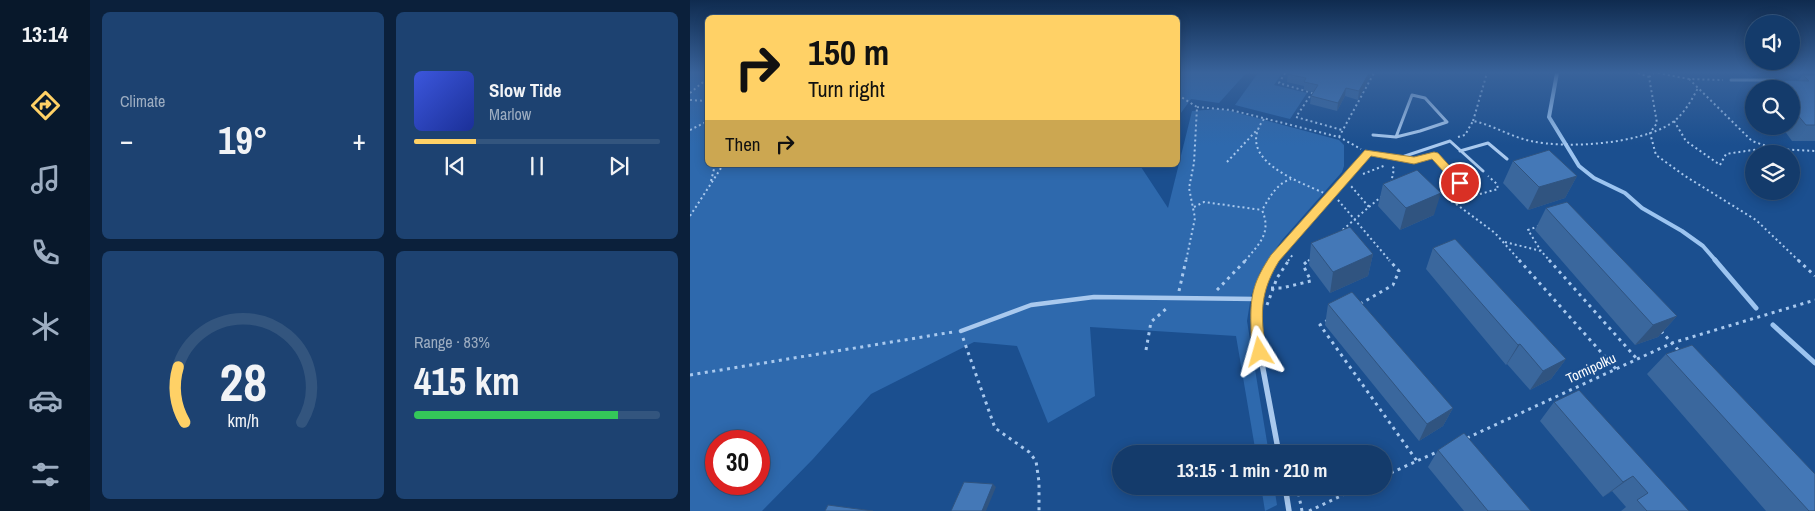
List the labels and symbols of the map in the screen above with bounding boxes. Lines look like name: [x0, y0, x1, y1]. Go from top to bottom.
pin: [1439, 162, 1481, 204]
position arrow: [1233, 325, 1285, 377]
street label: Tornipolku: [1563, 349, 1619, 387]
speed limit sign: 30: [705, 430, 770, 495]

